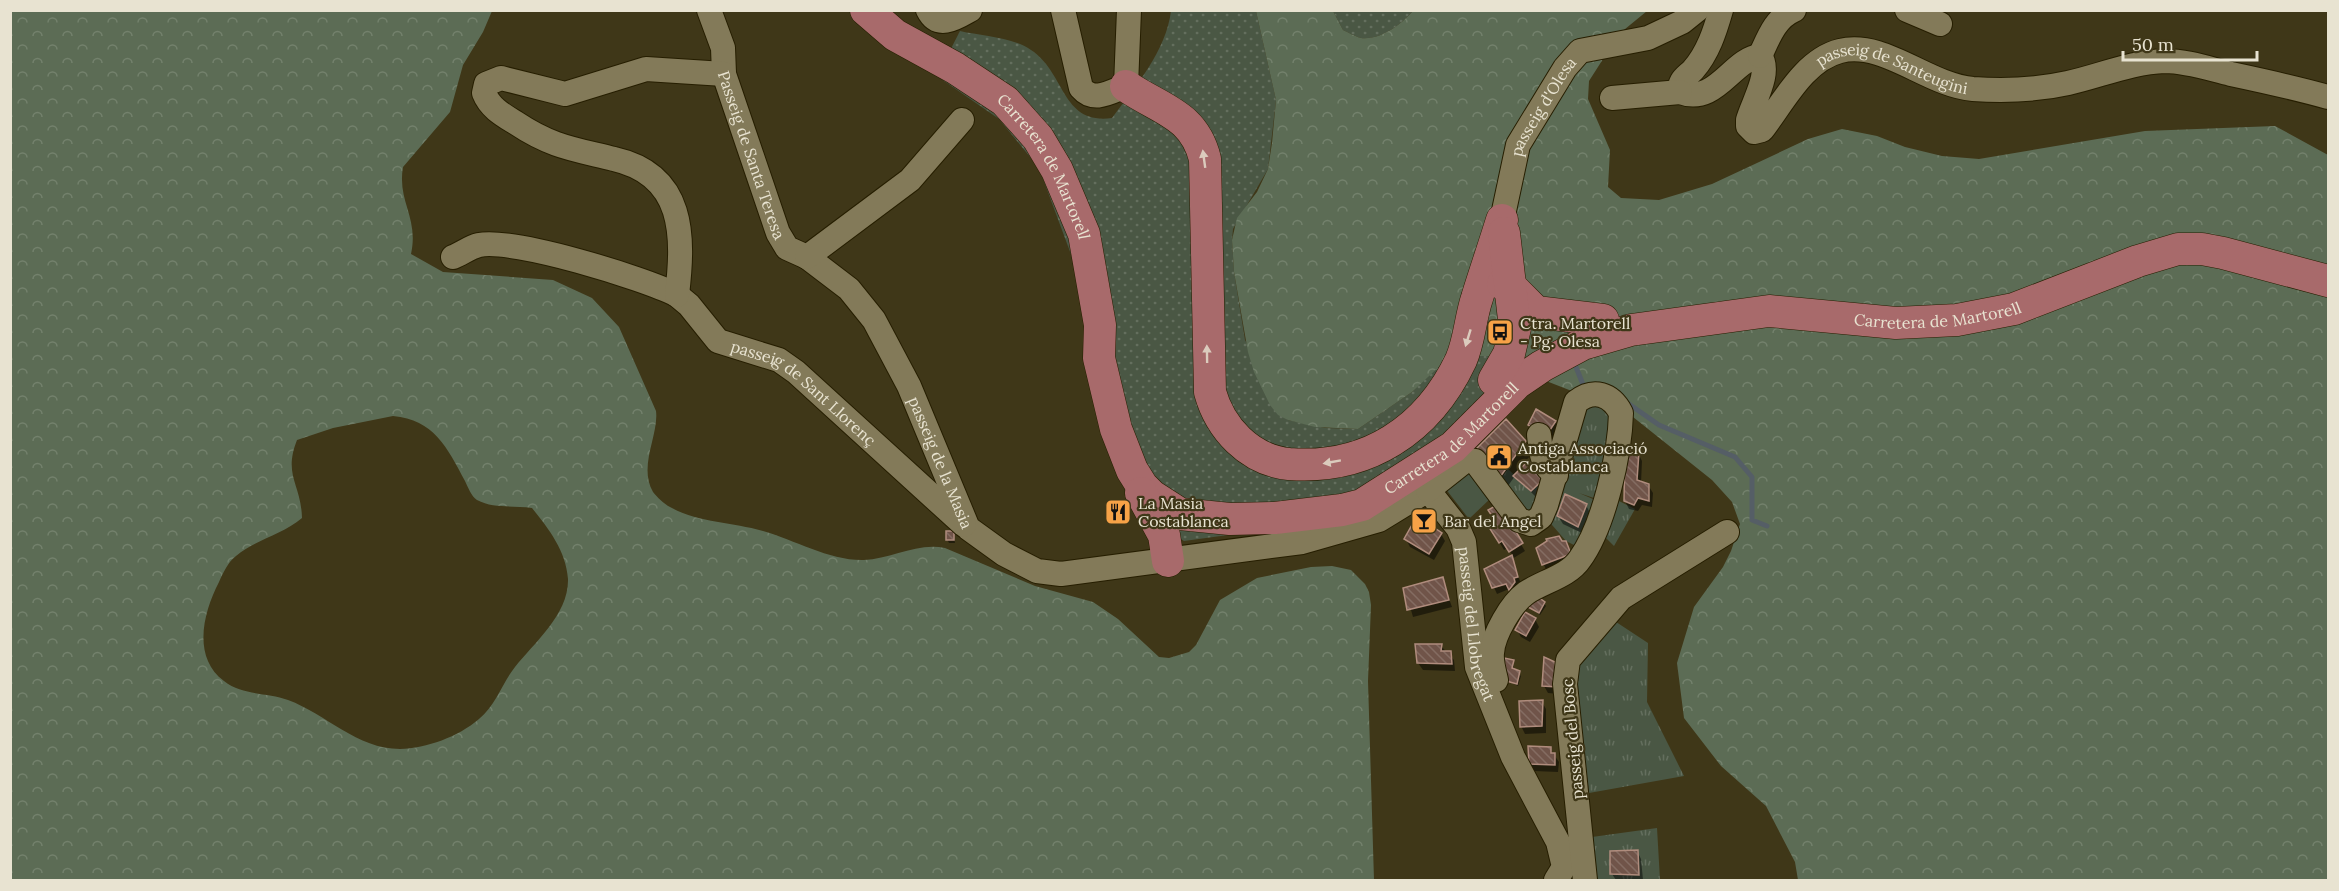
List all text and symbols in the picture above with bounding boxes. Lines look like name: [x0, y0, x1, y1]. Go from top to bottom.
scale bar: [2123, 24, 2256, 62]
text: 50 m: [2132, 33, 2174, 56]
street label: passeig de Santeugini: [1812, 39, 1969, 98]
street label: passeig d'Olesa: [1506, 53, 1580, 158]
street label: Passeig de Santa Teresa: [714, 68, 790, 243]
street label: Carretera de Martorell: [994, 89, 1095, 241]
one-way arrow: [1199, 149, 1208, 168]
street label: Carretera de Martorell: [1853, 297, 2024, 333]
place label: Ctra. Martorell - Pg. Olesa: [1520, 313, 1630, 351]
bus stop icon: Ctra. Martorell - Pg. Olesa: [1485, 317, 1515, 347]
one-way arrow: [1463, 329, 1472, 347]
street label: passeig de Sant Llorenç: [728, 336, 880, 450]
one-way arrow: [1202, 344, 1212, 363]
street label: Carretera de Martorell: [1380, 378, 1522, 498]
street label: passeig de la Masia: [904, 393, 977, 532]
place label: Antiga Associació Costablanca: [1517, 438, 1647, 476]
public building icon: Antiga Associació Costablanca: [1484, 442, 1514, 472]
one-way arrow: [1322, 457, 1341, 466]
place label: La Masia Costablanca: [1138, 493, 1229, 531]
restaurant icon: La Masia Costablanca: [1103, 497, 1133, 527]
bar icon: Bar del Angel: [1409, 506, 1439, 536]
place label: Bar del Angel: [1444, 511, 1542, 531]
street label: passeig del Llobregat: [1455, 546, 1500, 705]
street label: passeig del Bosc: [1557, 678, 1587, 800]

